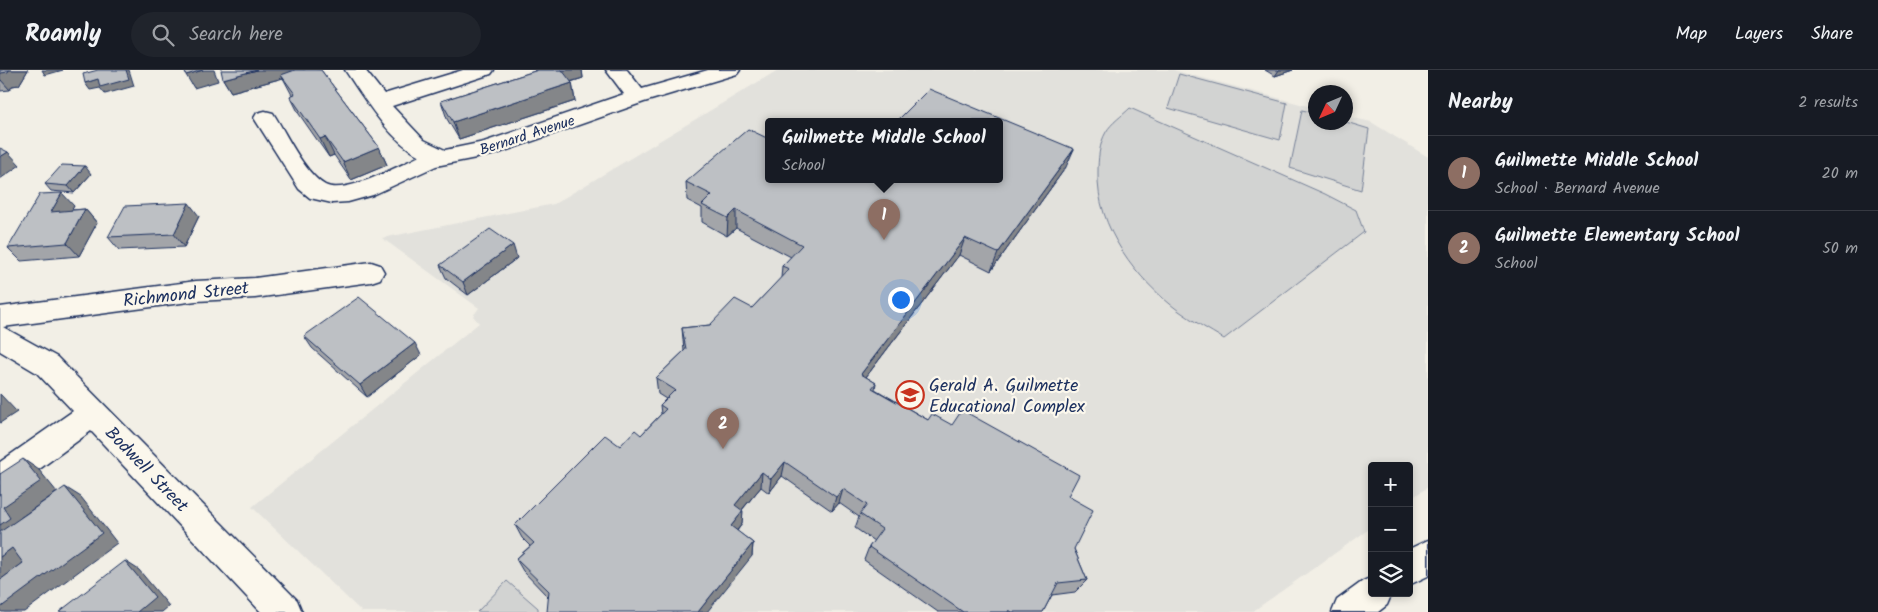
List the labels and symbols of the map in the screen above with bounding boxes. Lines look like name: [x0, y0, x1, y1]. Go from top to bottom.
north arrow: [1308, 85, 1353, 130]
street label: Bernard Avenue: [477, 109, 578, 163]
pin: 1: [868, 199, 900, 240]
street label: Richmond Street: [122, 274, 252, 317]
your location: [888, 287, 914, 313]
place label: Gerald A. Guilmette Educational Complex: [929, 372, 1085, 422]
school or university icon: Gerald A. Guilmette Educational Complex: [895, 380, 925, 410]
pin: 2: [707, 408, 739, 449]
street label: Bodwell Street: [97, 420, 195, 521]

